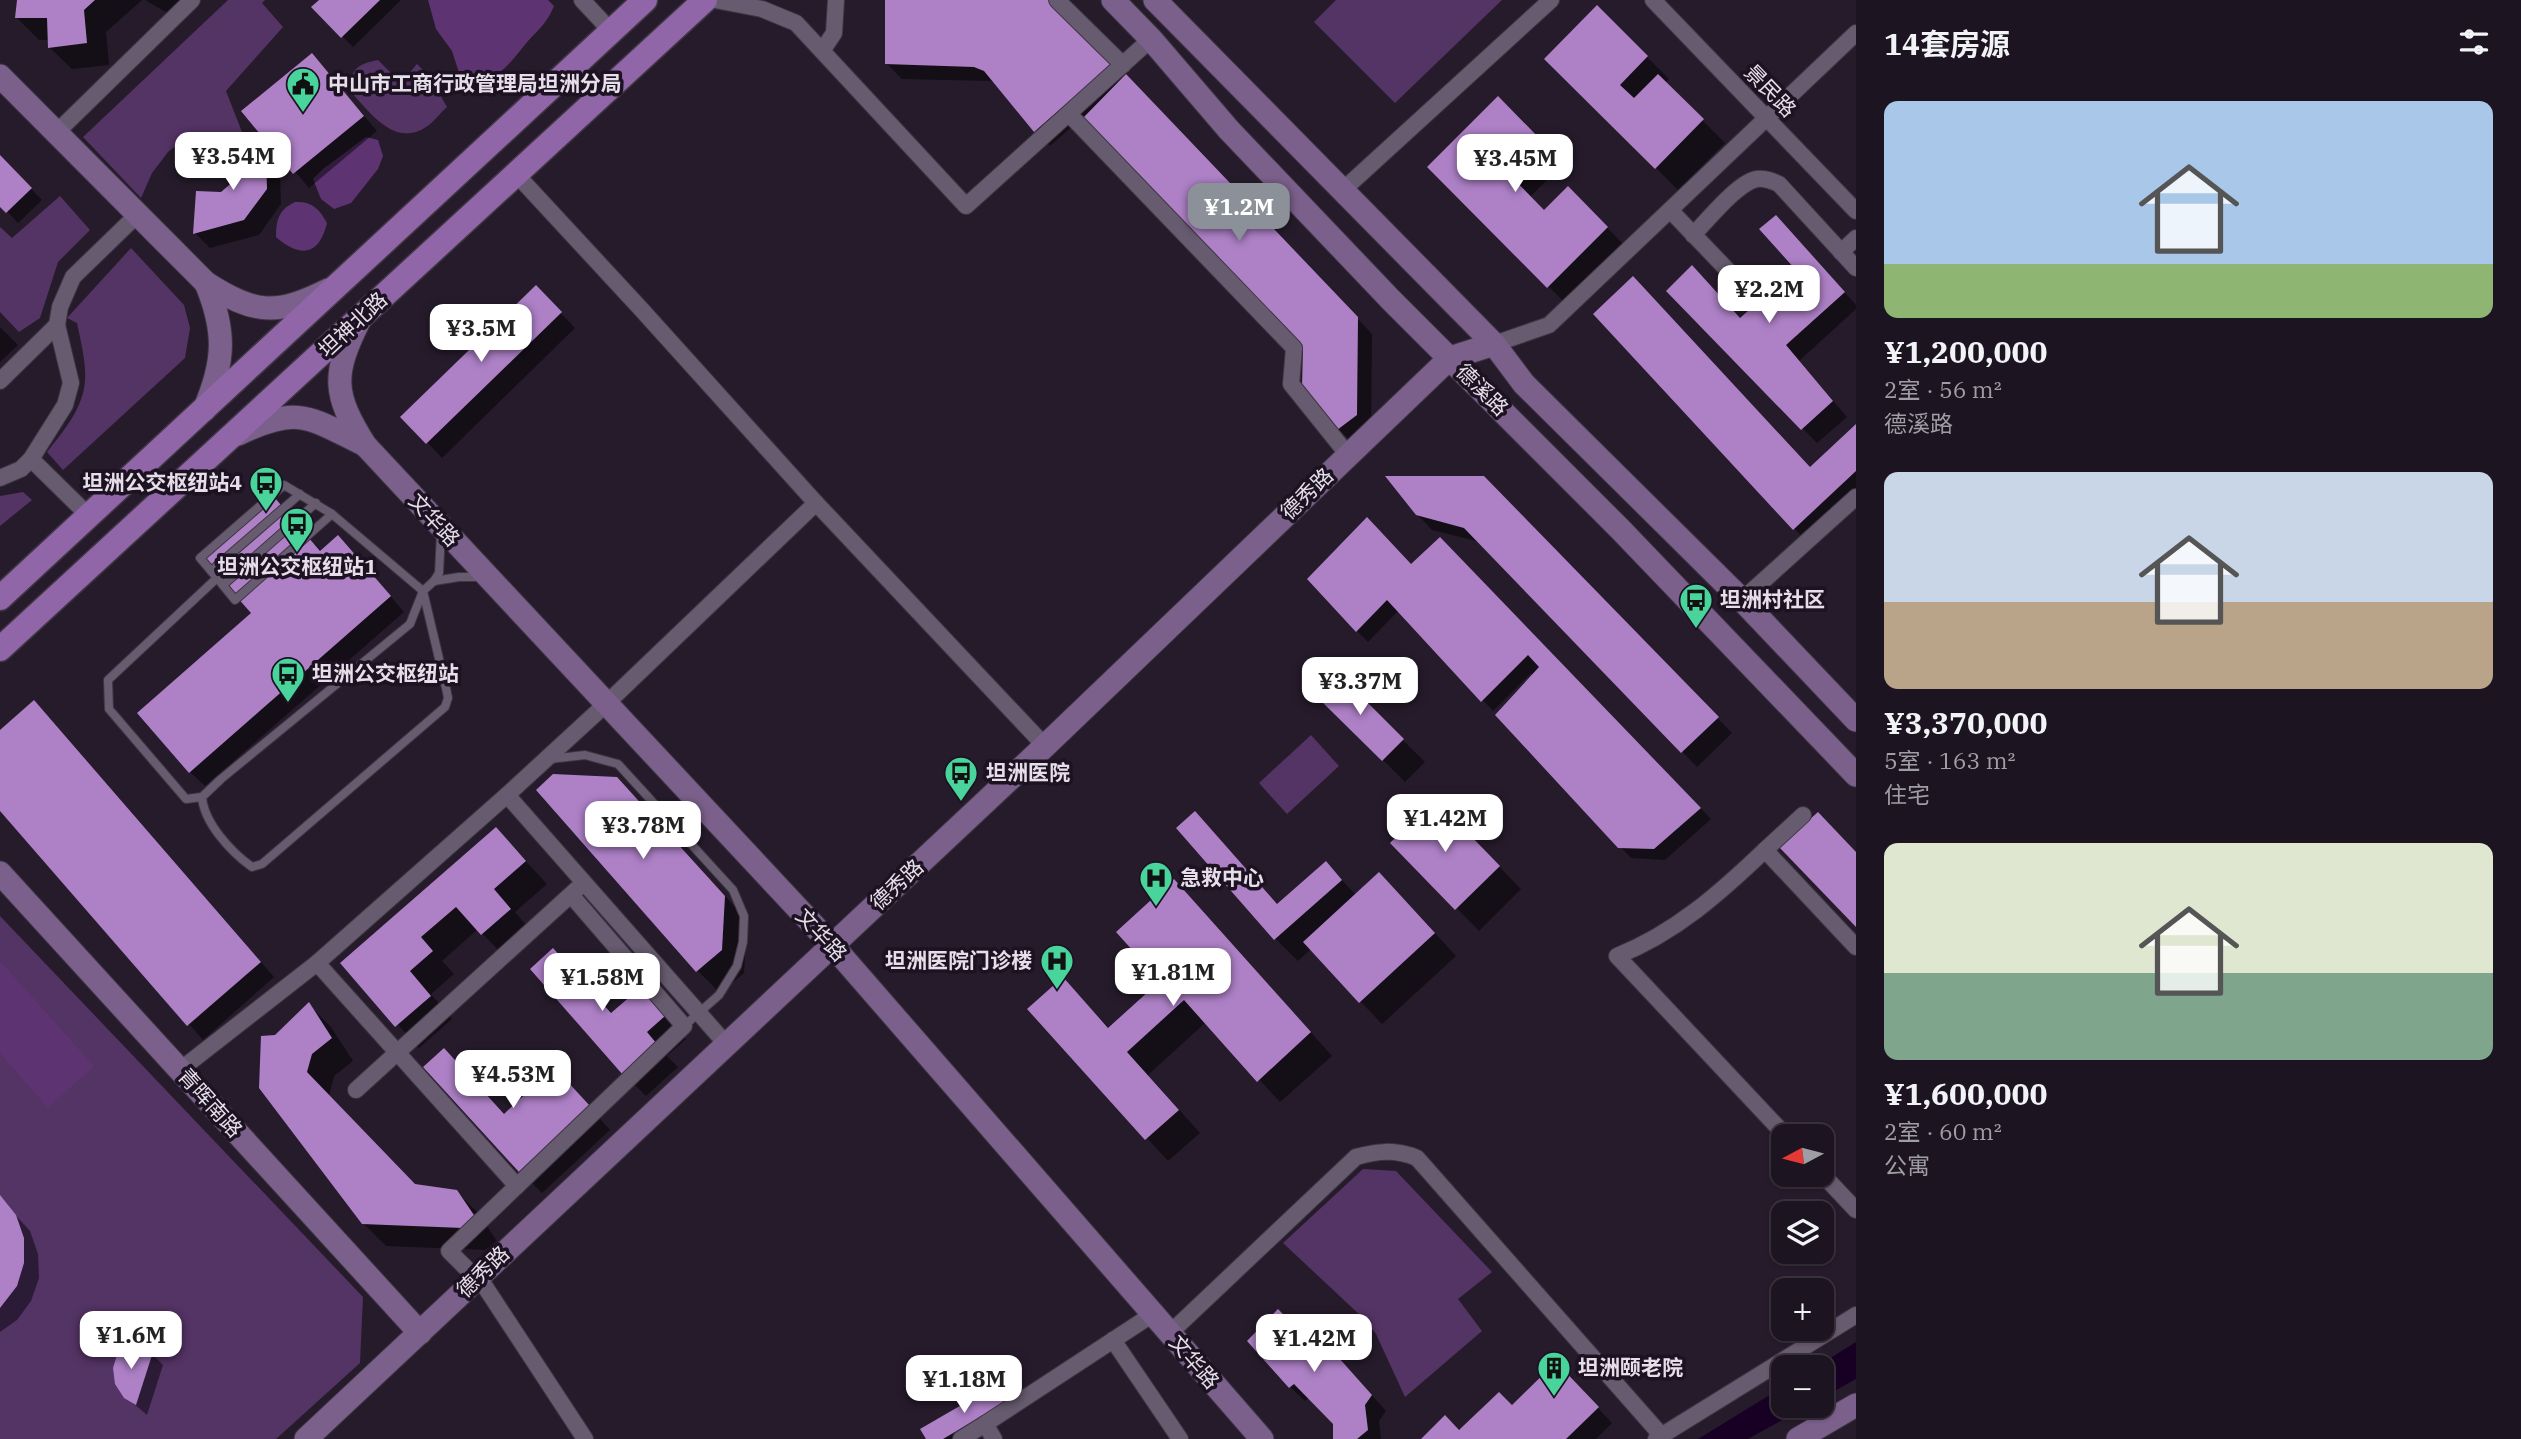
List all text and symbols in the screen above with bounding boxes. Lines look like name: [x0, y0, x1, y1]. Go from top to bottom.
icon: filters: [2455, 23, 2493, 61]
text: 14套房源: [1884, 24, 2010, 63]
street label: 景民路: [1739, 58, 1803, 123]
public building icon: 中山市工商行政管理局坦洲分局: [284, 65, 322, 114]
place label: 中山市工商行政管理局坦洲分局: [328, 69, 622, 97]
pin: ¥3.54M: [176, 132, 290, 192]
pin: ¥3.45M: [1458, 134, 1572, 194]
text: ¥3.54M: [191, 140, 275, 170]
text: ¥3.45M: [1473, 142, 1557, 172]
icon: home: [2126, 146, 2252, 272]
pin: ¥1.2M: [1190, 184, 1288, 243]
text: ¥1.2M: [1204, 191, 1274, 221]
pin: ¥2.2M: [1720, 266, 1818, 325]
text: ¥2.2M: [1734, 273, 1804, 303]
street label: 坦神北路: [312, 285, 393, 363]
pin: ¥3.5M: [432, 304, 530, 364]
text: ¥3.5M: [446, 312, 516, 342]
text: ¥1,200,000: [1884, 332, 2047, 371]
street label: 德溪路: [1451, 357, 1515, 421]
text: 2室 · 56 m²: [1884, 374, 2002, 404]
text: 德溪路: [1884, 408, 1953, 438]
street label: 德秀路: [1274, 461, 1339, 525]
bus stop icon: 坦洲公交枢纽站4: [247, 464, 285, 513]
place label: 坦洲公交枢纽站4: [82, 468, 242, 496]
street label: 文华路: [403, 487, 466, 552]
bus stop icon: 坦洲公交枢纽站1: [278, 505, 316, 554]
icon: home: [2126, 517, 2252, 643]
place label: 坦洲公交枢纽站1: [217, 552, 377, 580]
bus stop icon: 坦洲村社区: [1677, 581, 1715, 630]
place label: 坦洲村社区: [1720, 585, 1825, 613]
bus stop icon: 坦洲公交枢纽站: [269, 655, 307, 704]
pin: ¥3.37M: [1303, 658, 1417, 717]
place label: 坦洲公交枢纽站: [312, 659, 459, 687]
text: ¥3.37M: [1318, 665, 1402, 695]
text: ¥3,370,000: [1884, 703, 2047, 742]
text: 5室 · 163 m²: [1884, 745, 2016, 775]
bus stop icon: 坦洲医院: [942, 754, 980, 803]
place label: 坦洲医院: [986, 758, 1070, 786]
text: 住宅: [1884, 779, 1930, 809]
pin: ¥1.42M: [1388, 794, 1502, 854]
pin: ¥3.78M: [586, 802, 700, 861]
text: ¥1.42M: [1403, 802, 1487, 832]
text: ¥3.78M: [601, 809, 685, 839]
street label: 德秀路: [864, 853, 929, 916]
hospital icon: 急救中心: [1137, 859, 1175, 908]
place label: 急救中心: [1180, 863, 1264, 891]
icon: home: [2126, 888, 2252, 1014]
street label: 文华路: [790, 902, 853, 967]
hospital icon: 坦洲医院门诊楼: [1038, 942, 1076, 991]
place label: 坦洲医院门诊楼: [885, 946, 1032, 974]
pin: ¥1.81M: [1116, 948, 1230, 1008]
pin: ¥1.58M: [545, 954, 659, 1013]
text: ¥1.81M: [1131, 956, 1215, 986]
text: ¥1.58M: [560, 961, 644, 991]
pin: ¥4.53M: [456, 1050, 570, 1110]
text: ¥4.53M: [471, 1058, 555, 1088]
street label: 青晖南路: [172, 1062, 249, 1143]
text: ¥1,600,000: [1884, 1074, 2047, 1113]
text: 2室 · 60 m²: [1884, 1116, 2002, 1146]
north arrow: [1771, 1124, 1834, 1186]
map controls: [1771, 1124, 1834, 1418]
text: 公寓: [1884, 1150, 1930, 1180]
button: layers: [1771, 1201, 1834, 1264]
street label: 德秀路: [450, 1239, 515, 1303]
button: +: [1771, 1278, 1834, 1341]
pin: ¥1.6M: [82, 1312, 180, 1371]
pin: ¥1.42M: [1257, 1314, 1371, 1374]
text: ¥1.6M: [96, 1319, 166, 1349]
text: ¥1.42M: [1272, 1322, 1356, 1352]
street label: 文华路: [1164, 1328, 1226, 1394]
building icon: 坦洲颐老院: [1535, 1349, 1573, 1398]
place label: 坦洲颐老院: [1578, 1353, 1683, 1381]
button: −: [1771, 1355, 1834, 1418]
pin: ¥1.18M: [907, 1356, 1021, 1415]
text: ¥1.18M: [922, 1363, 1006, 1393]

